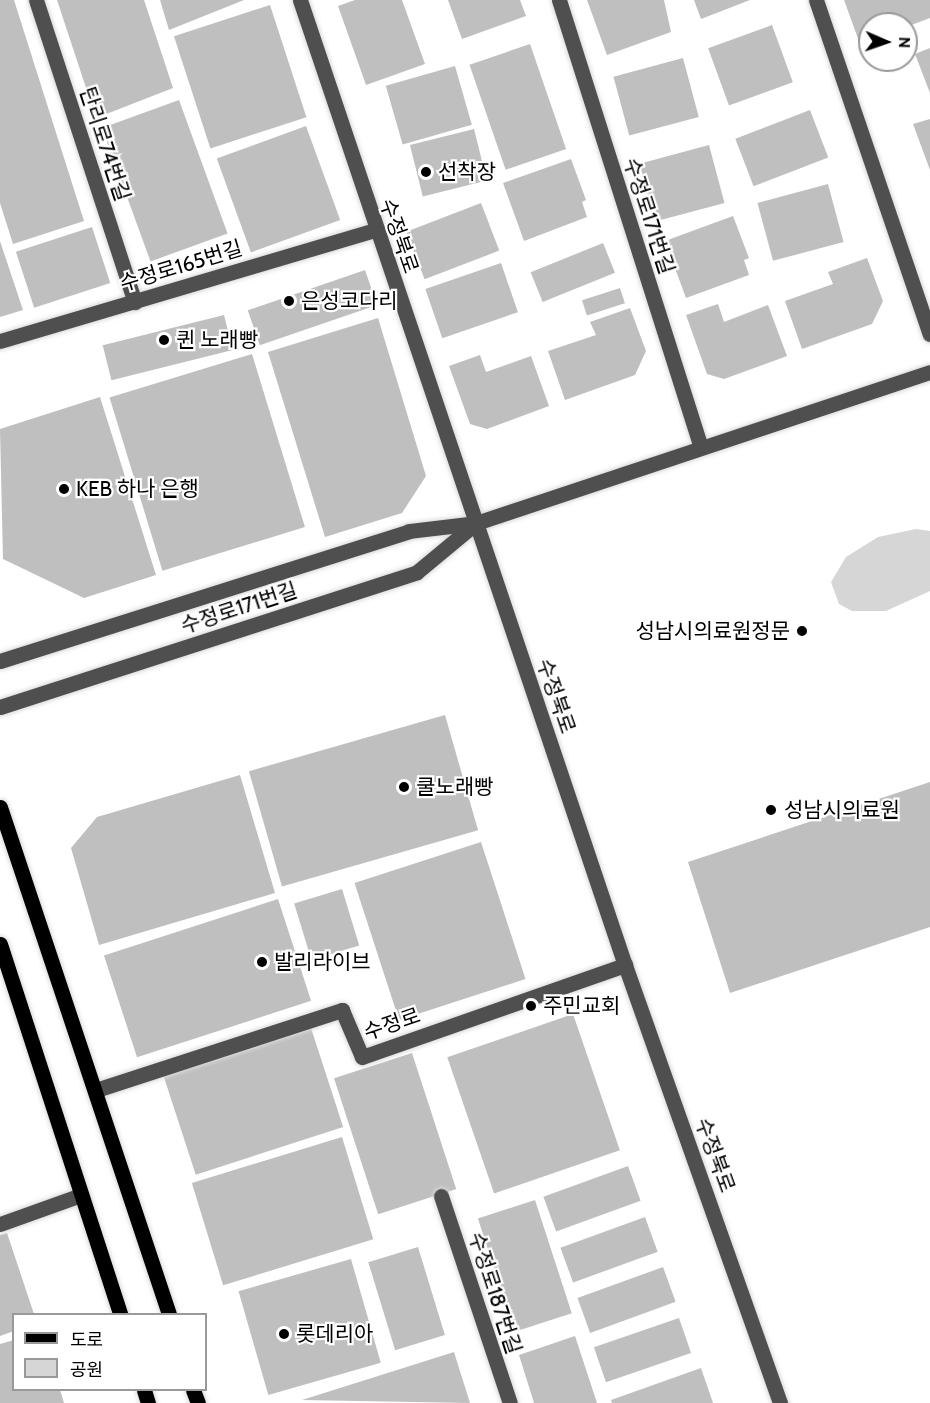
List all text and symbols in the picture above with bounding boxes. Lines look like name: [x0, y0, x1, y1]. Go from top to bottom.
north arrow: [858, 12, 918, 72]
text: N: [895, 37, 914, 49]
street label: 탄리로74번길: [75, 84, 135, 204]
street label: 수정로171번길: [618, 155, 680, 277]
place label: 선착장: [438, 159, 496, 185]
marker: 선착장: [419, 165, 433, 179]
street label: 수정북로: [375, 195, 423, 277]
street label: 수정로165번길: [117, 235, 245, 297]
place label: 은성코다리: [301, 288, 398, 314]
marker: 은성코다리: [282, 294, 296, 308]
place label: 퀸 노래빵: [176, 327, 258, 353]
marker: 퀸 노래빵: [157, 333, 171, 347]
place label: KEB 하나 은행: [76, 476, 199, 502]
marker: KEB 하나 은행: [57, 482, 71, 496]
street label: 수정로171번길: [178, 577, 300, 639]
place label: 성남시의료원정문: [635, 618, 790, 644]
marker: 성남시의료원정문: [795, 624, 809, 638]
street label: 수정북로: [532, 655, 580, 737]
place label: 쿨노래빵: [416, 774, 493, 800]
marker: 쿨노래빵: [397, 780, 411, 794]
place label: 성남시의료원: [784, 797, 900, 823]
marker: 성남시의료원: [762, 801, 780, 819]
place label: 발리라이브: [274, 949, 371, 975]
marker: 발리라이브: [255, 955, 269, 969]
place label: 주민교회: [543, 993, 620, 1019]
marker: 주민교회: [524, 999, 538, 1013]
street label: 수정로: [360, 1003, 424, 1045]
street label: 수정북로: [690, 1114, 740, 1196]
street label: 수정로187번길: [463, 1229, 527, 1357]
legend: [12, 1313, 207, 1391]
place label: 롯데리아: [296, 1321, 373, 1347]
marker: 롯데리아: [277, 1327, 291, 1341]
text: 도로: [70, 1329, 103, 1351]
text: 공원: [70, 1359, 103, 1381]

